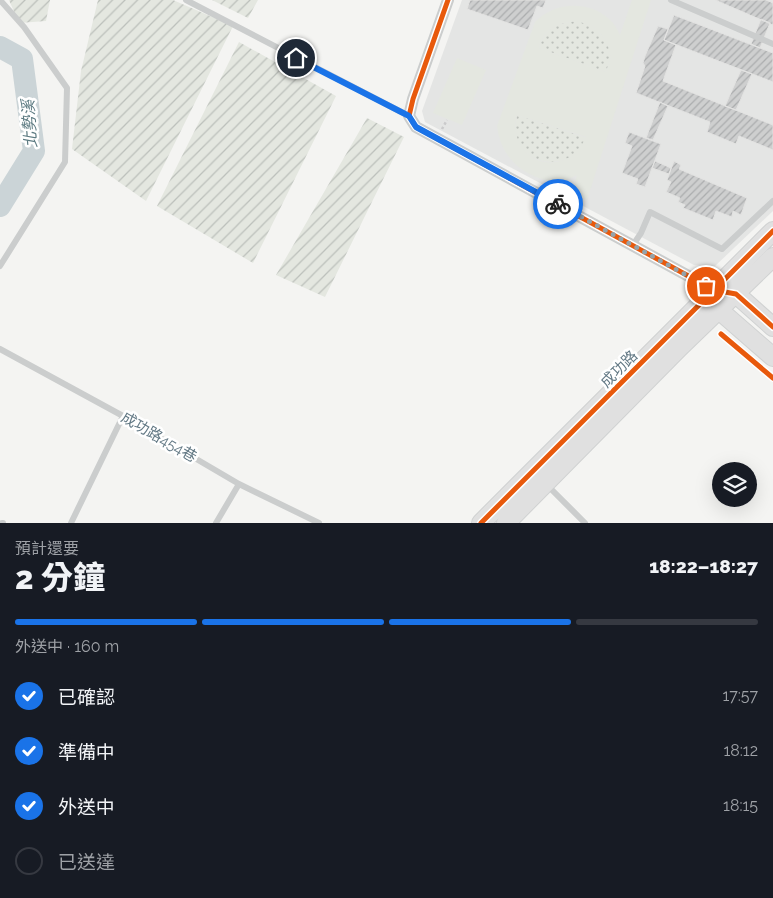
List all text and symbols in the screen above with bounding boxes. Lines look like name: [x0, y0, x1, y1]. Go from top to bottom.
pin: [275, 37, 317, 79]
icon: home: [282, 44, 310, 72]
water label: 北勢溪: [18, 97, 41, 149]
courier: [533, 179, 583, 229]
icon: bike: [544, 190, 572, 218]
pin: [685, 265, 727, 307]
icon: bag: [692, 272, 720, 300]
street label: 成功路: [597, 347, 641, 391]
street label: 成功路454巷: [118, 408, 200, 466]
map controls: [712, 462, 757, 507]
button: layers: [712, 462, 757, 507]
text: 預計還要: [15, 539, 79, 558]
text: 18:22–18:27: [649, 555, 758, 577]
text: 2 分鐘: [15, 559, 105, 596]
text: 外送中 · 160 m: [15, 637, 119, 656]
icon: check: [15, 682, 43, 710]
text: 已確認: [58, 686, 115, 708]
text: 17:57: [722, 686, 758, 705]
icon: check: [15, 737, 43, 765]
text: 準備中: [58, 741, 115, 763]
text: 18:12: [723, 741, 758, 760]
icon: check: [15, 792, 43, 820]
text: 外送中: [58, 796, 115, 818]
text: 18:15: [723, 796, 758, 815]
text: 已送達: [58, 851, 115, 873]

